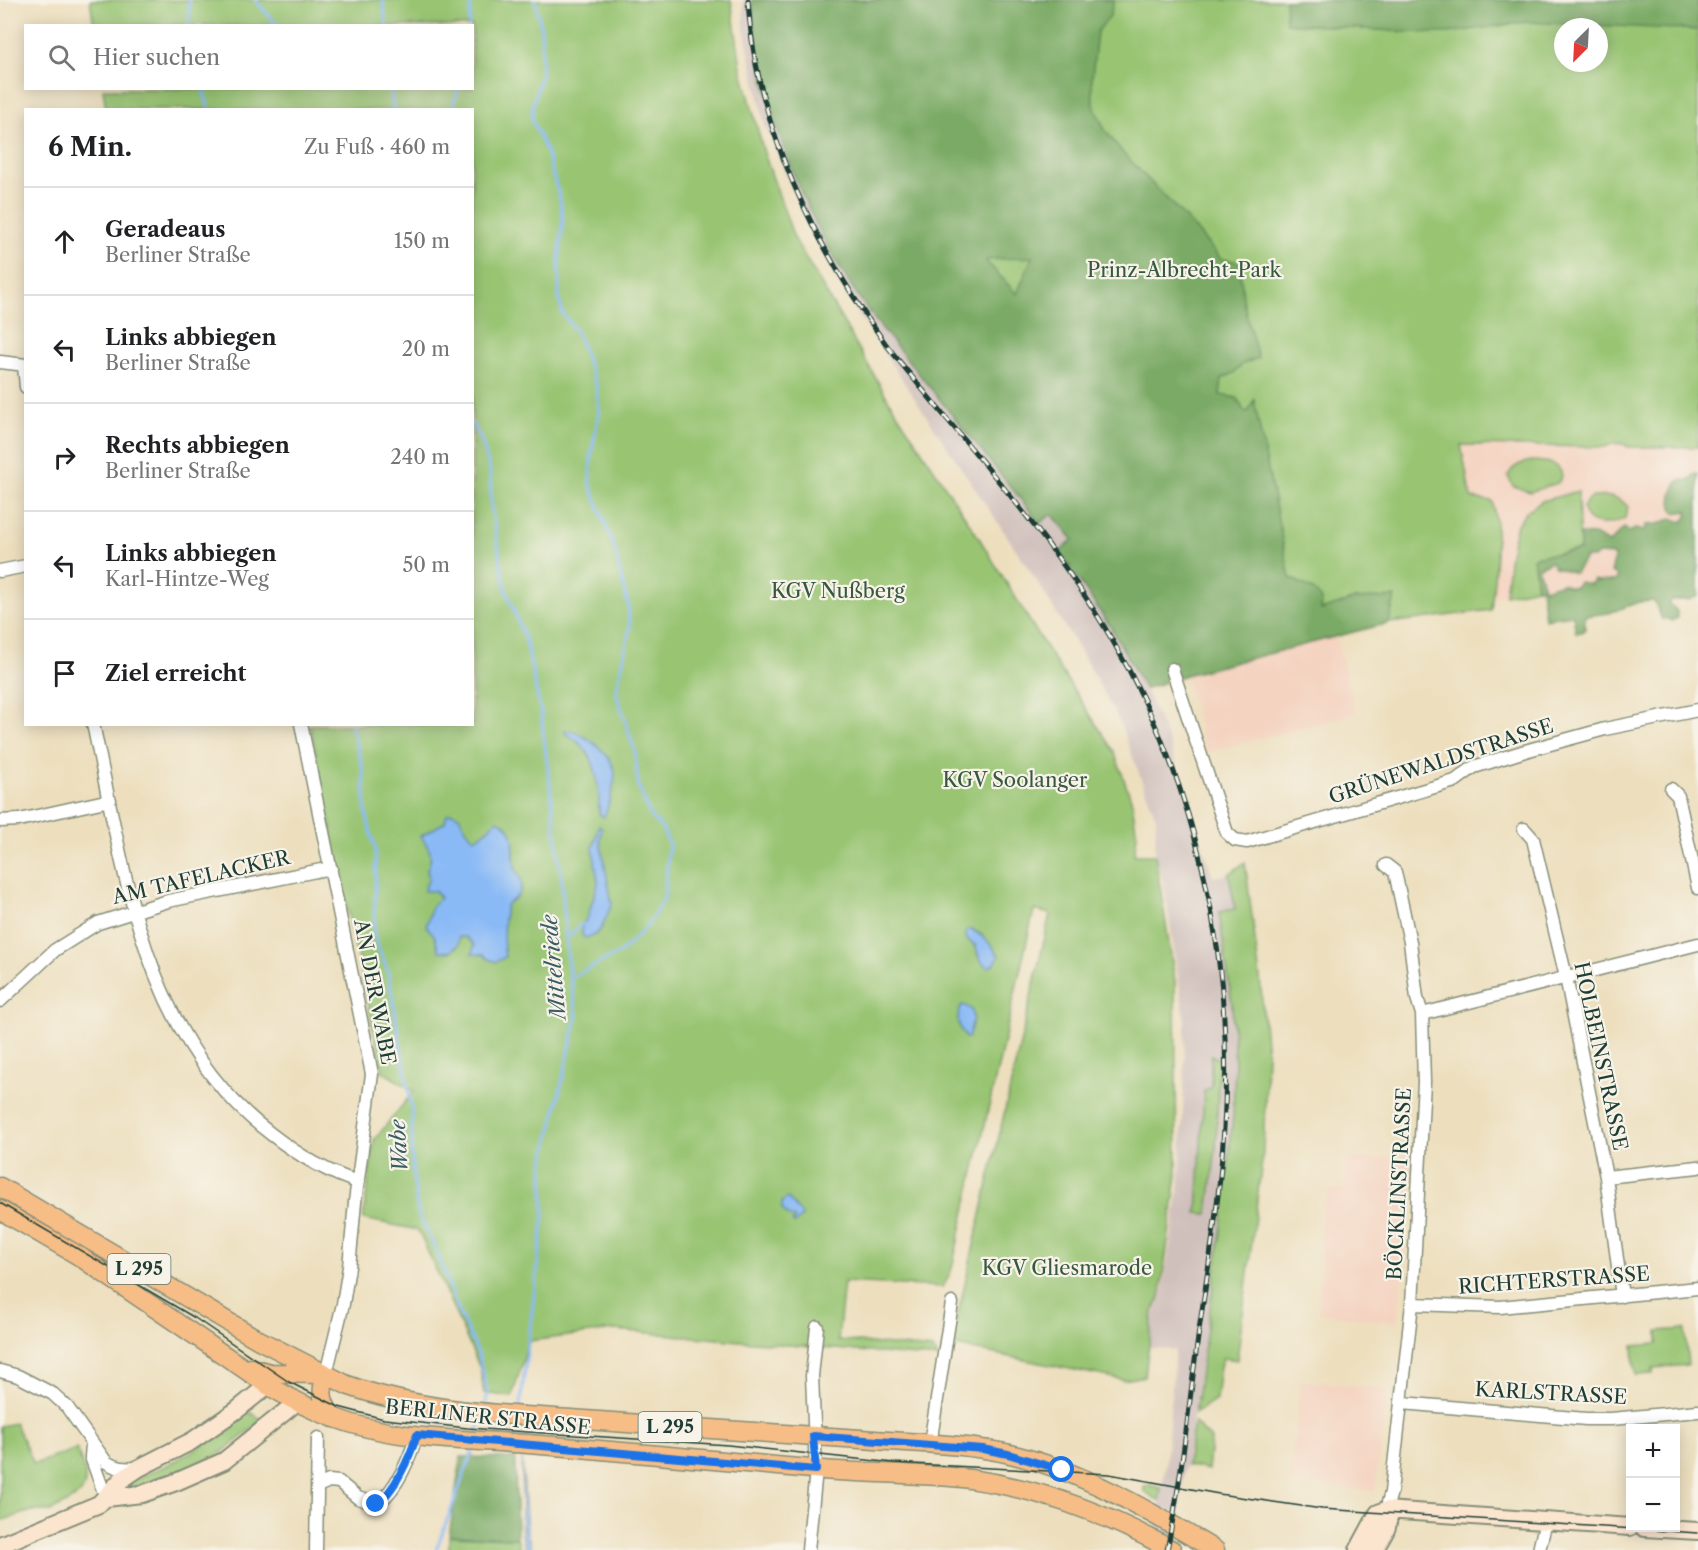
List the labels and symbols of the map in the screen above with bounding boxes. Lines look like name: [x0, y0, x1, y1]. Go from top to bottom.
north arrow: [1554, 18, 1608, 72]
park label: Prinz-Albrecht-Park: [1087, 258, 1282, 282]
park label: KGV Nußberg: [771, 579, 905, 603]
street label: GRÜNEWALDSTRASSE: [1325, 712, 1556, 809]
park label: KGV Soolanger: [943, 768, 1088, 792]
street label: AM TAFELACKER: [109, 845, 294, 909]
water label: Mittelriede: [536, 913, 571, 1023]
street label: AN DER WABE: [349, 916, 401, 1067]
street label: HOLBEINSTRASSE: [1569, 959, 1633, 1153]
street label: BÖCKLINSTRASSE: [1381, 1087, 1416, 1281]
water label: Wabe: [385, 1118, 412, 1173]
road number: L 295: [108, 1254, 170, 1284]
park label: KGV Gliesmarode: [982, 1256, 1152, 1280]
street label: RICHTERSTRASSE: [1457, 1261, 1651, 1299]
street label: KARLSTRASSE: [1474, 1377, 1628, 1409]
street label: BERLINER STRASSE: [384, 1394, 592, 1440]
road number: L 295: [638, 1412, 702, 1442]
route start: [1048, 1456, 1074, 1482]
route end: [362, 1490, 388, 1516]

